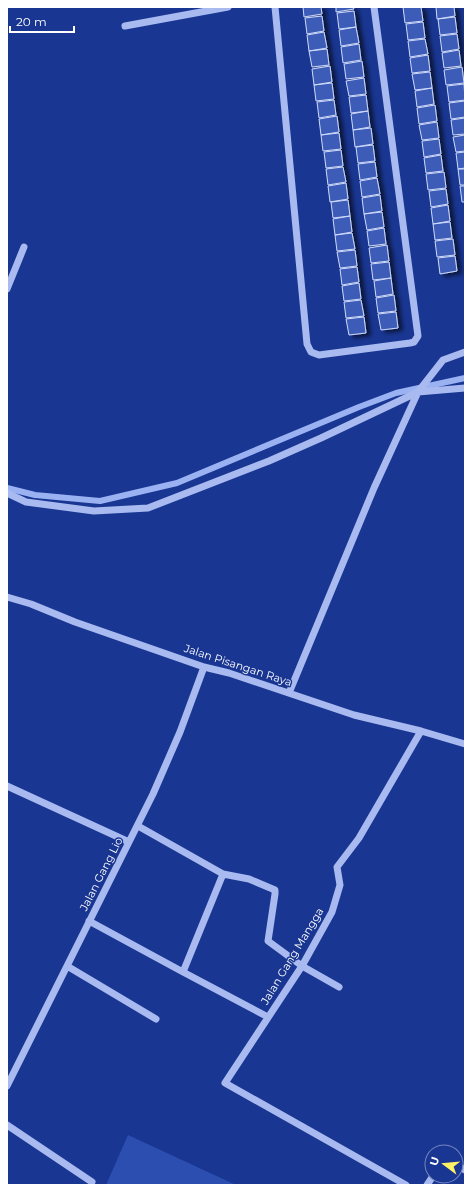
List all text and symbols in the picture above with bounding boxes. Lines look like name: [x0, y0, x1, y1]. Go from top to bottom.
scale bar: [10, 8, 74, 34]
text: 20 m: [16, 14, 47, 29]
street label: Jalan Pisangan Raya: [181, 641, 294, 689]
street label: Jalan Gang Lio: [76, 835, 126, 914]
street label: Jalan Gang Mangga: [257, 905, 326, 1008]
north arrow: [424, 1144, 464, 1184]
text: U: [426, 1155, 442, 1167]

